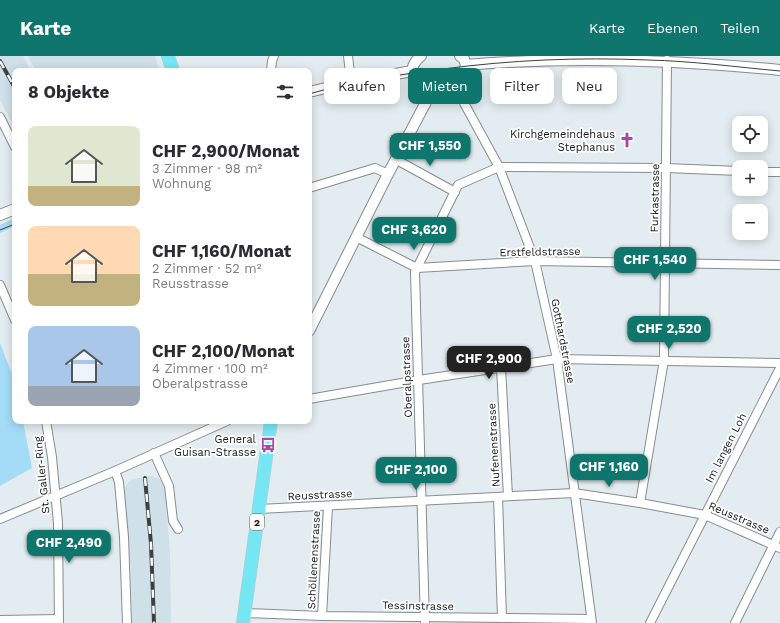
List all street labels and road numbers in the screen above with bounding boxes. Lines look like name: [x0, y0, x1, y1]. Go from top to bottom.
street label: Furkastrasse: [648, 163, 662, 233]
street label: Erstfeldstrasse: [499, 245, 581, 259]
street label: Gotthardstrasse: [548, 297, 578, 385]
street label: Oberalpstrasse: [399, 336, 415, 418]
street label: Nufenenstrasse: [485, 403, 503, 487]
street label: Im langen Loh: [703, 411, 749, 485]
street label: St. Galler-Ring: [31, 436, 53, 514]
street label: Reusstrasse: [287, 487, 353, 503]
street label: Reusstrasse: [707, 499, 771, 537]
street label: Schöllenenstrasse: [305, 510, 323, 610]
road number: 2: [250, 514, 264, 530]
street label: Tessinstrasse: [382, 599, 454, 613]

